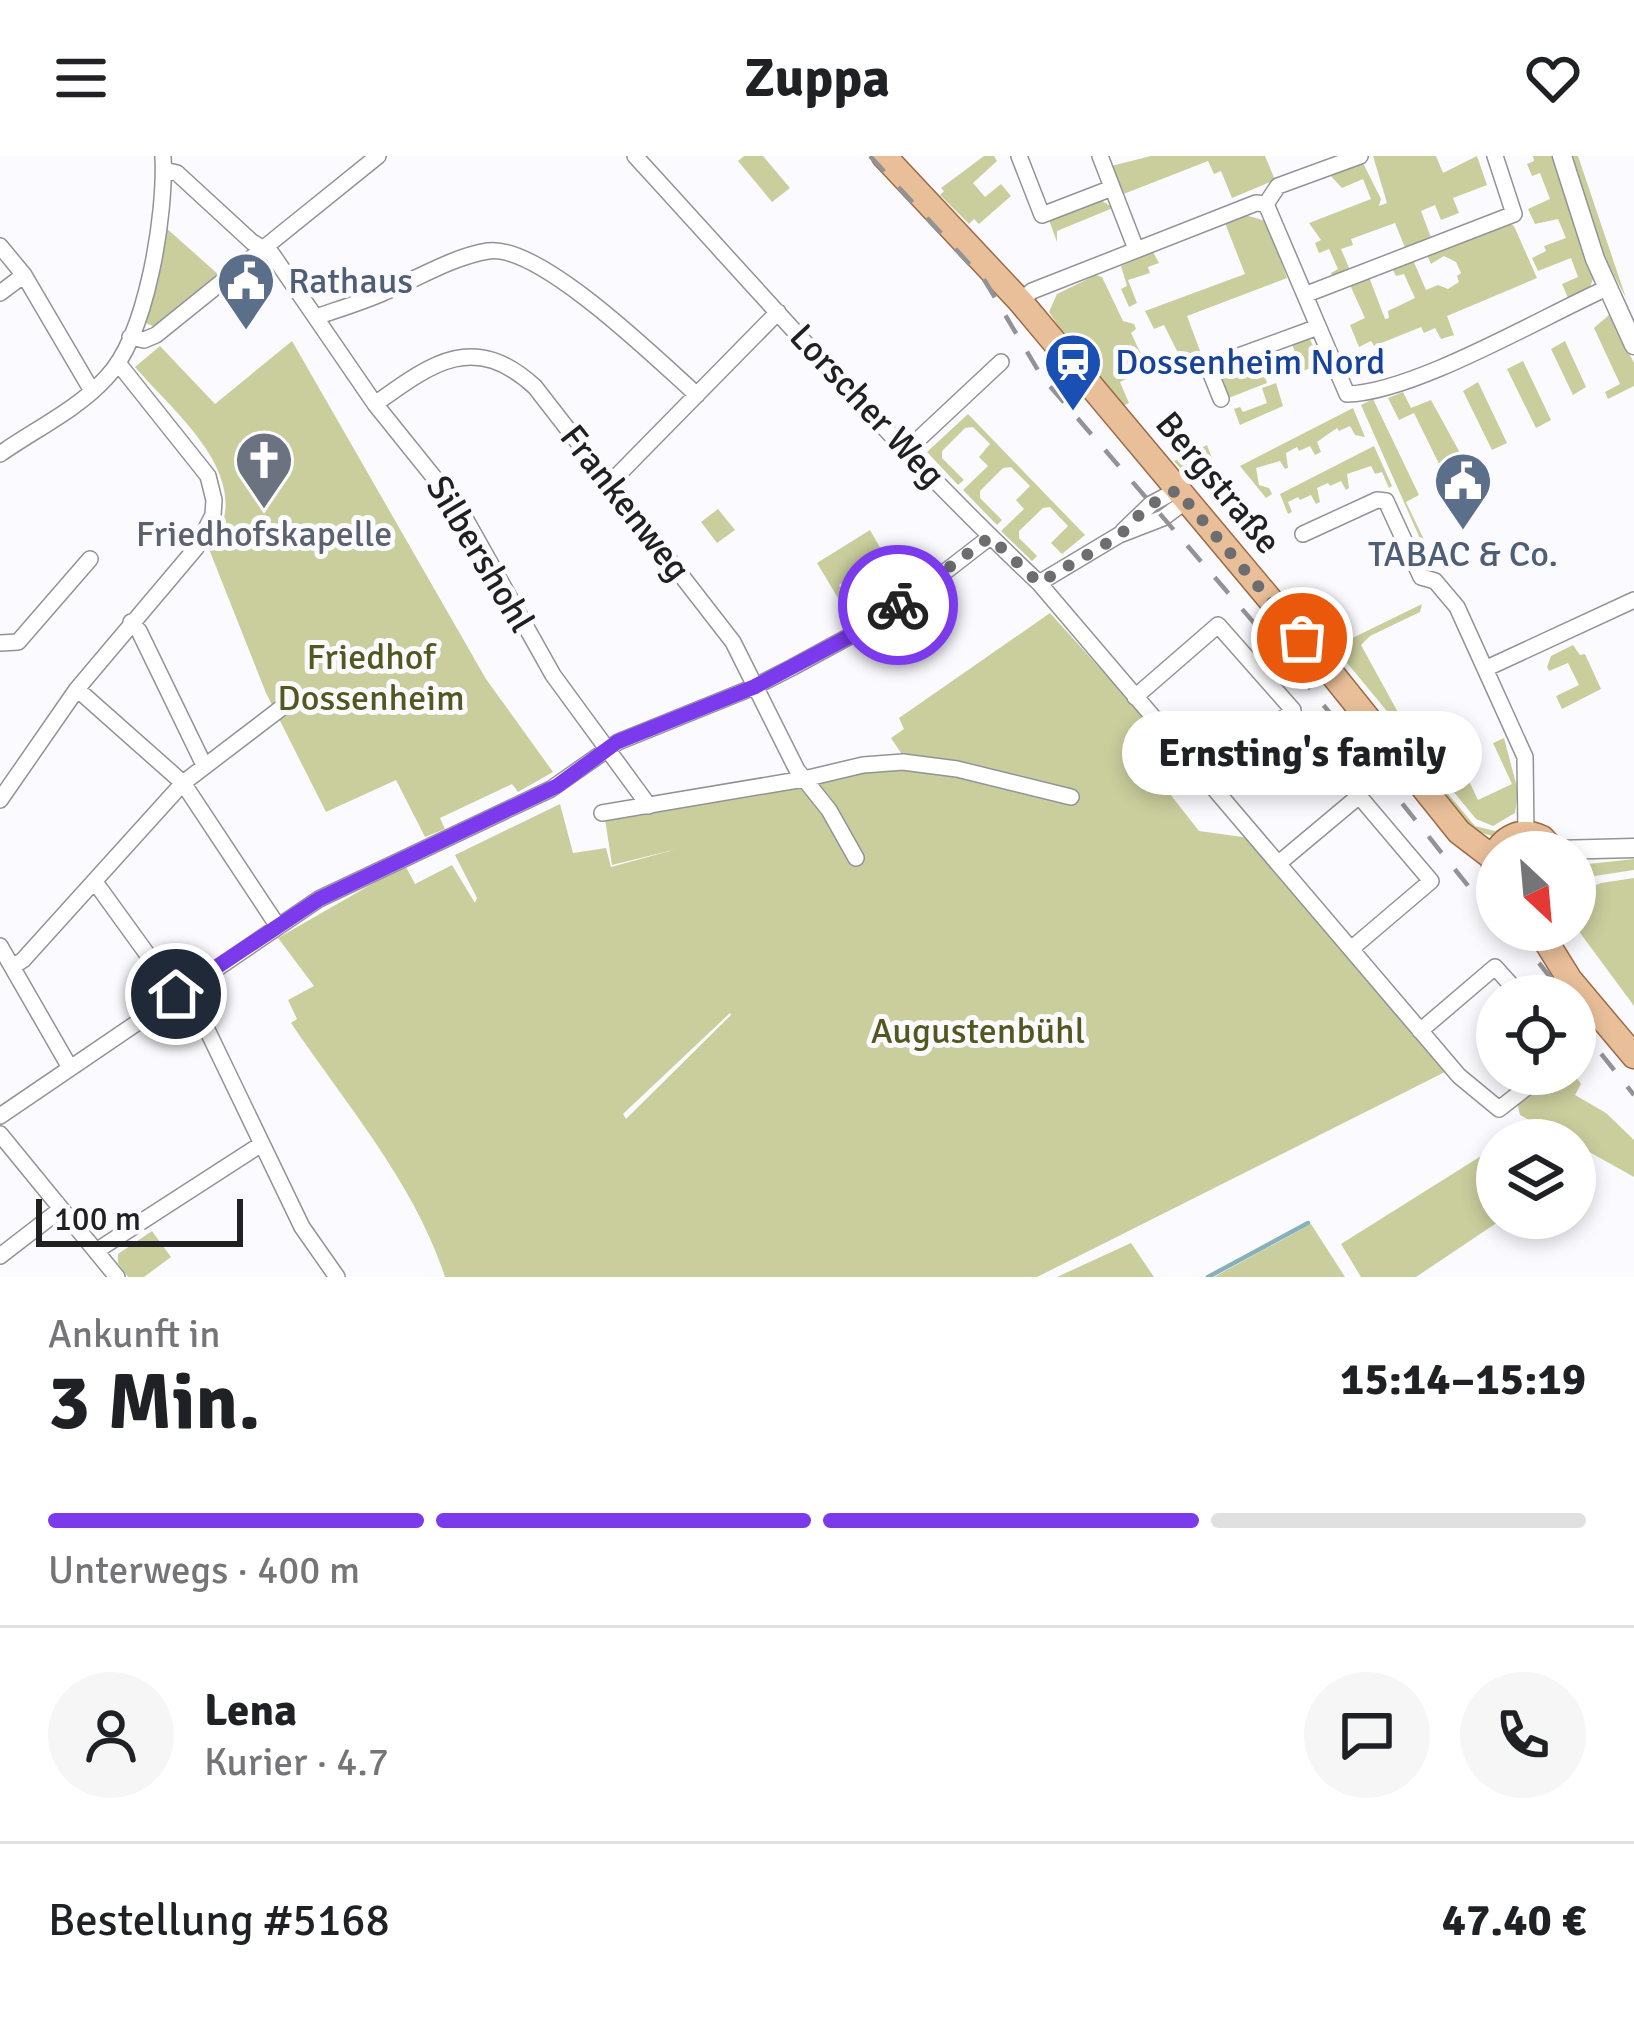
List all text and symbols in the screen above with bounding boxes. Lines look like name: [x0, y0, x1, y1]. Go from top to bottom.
icon: menu: [48, 45, 114, 111]
text: Zuppa: [744, 45, 890, 112]
icon: heart: [1520, 45, 1586, 111]
public building icon: Rathaus: [215, 250, 277, 332]
place label: Rathaus: [288, 259, 413, 304]
street label: Lorscher Weg: [780, 315, 954, 497]
station icon: Dossenheim Nord: [1042, 331, 1104, 413]
place label: Dossenheim Nord: [1115, 340, 1385, 385]
street label: Bergstraße: [1146, 403, 1290, 563]
street label: Frankenweg: [550, 416, 700, 590]
church icon: Friedhofskapelle: [233, 429, 295, 511]
public building icon: TABAC & Co.: [1432, 450, 1494, 532]
street label: Silbershohl: [416, 467, 544, 641]
place label: Friedhofskapelle: [136, 512, 392, 557]
place label: TABAC & Co.: [1368, 532, 1558, 577]
courier: [838, 545, 958, 665]
icon: bike: [865, 572, 931, 638]
pin: [1251, 587, 1353, 689]
icon: bag: [1269, 605, 1335, 671]
park label: Friedhof Dossenheim: [277, 635, 465, 721]
callout: Ernsting's family: [1122, 710, 1482, 794]
text: Ernsting's family: [1158, 729, 1446, 777]
north arrow: [1476, 831, 1596, 951]
map controls: [1476, 831, 1596, 1239]
pin: [125, 943, 227, 1045]
icon: home: [143, 961, 209, 1027]
button: locate: [1476, 975, 1596, 1095]
park label: Augustenbühl: [871, 1009, 1085, 1054]
button: layers: [1476, 1119, 1596, 1239]
scale bar: [36, 1193, 243, 1246]
text: 100 m: [54, 1199, 141, 1240]
text: Ankunft in: [48, 1310, 221, 1358]
text: 15:14–15:19: [1340, 1352, 1586, 1407]
text: 3 Min.: [48, 1355, 261, 1451]
text: Unterwegs · 400 m: [48, 1546, 360, 1594]
button: person: [48, 1672, 174, 1798]
button: chat: [1304, 1672, 1430, 1798]
button: phone: [1460, 1672, 1586, 1798]
text: Lena: [204, 1683, 297, 1738]
text: Kurier · 4.7: [204, 1738, 389, 1786]
text: Bestellung #5168: [48, 1893, 390, 1948]
text: 47.40 €: [1442, 1893, 1586, 1948]

